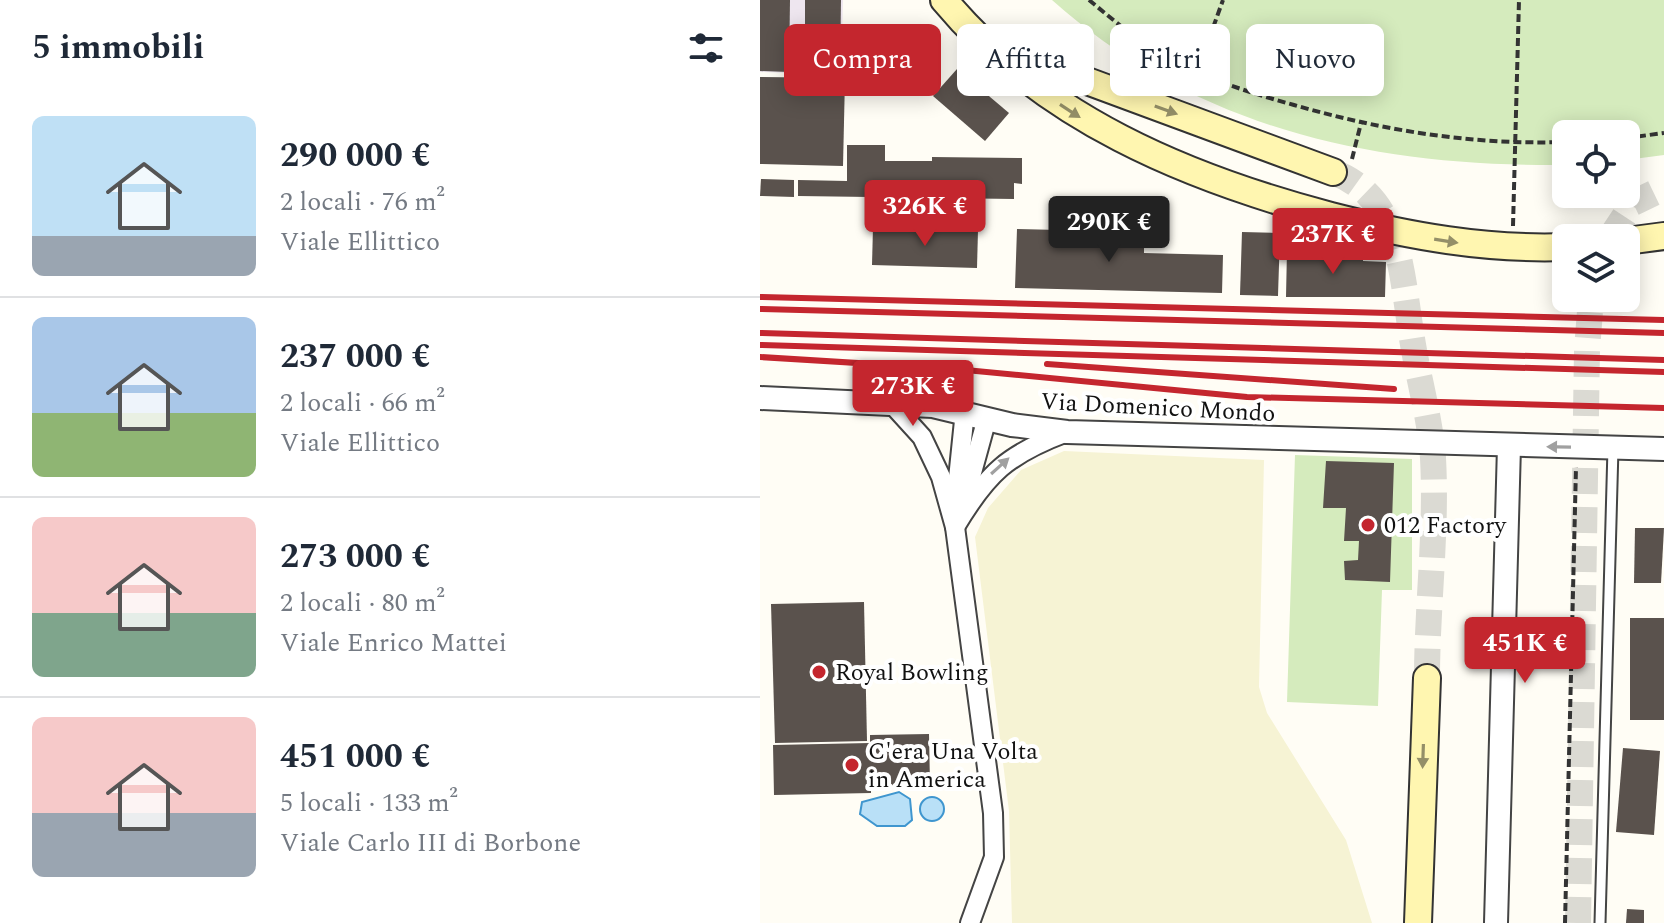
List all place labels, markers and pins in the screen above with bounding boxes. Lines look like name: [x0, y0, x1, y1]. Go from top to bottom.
pin: 326K €: [860, 180, 990, 248]
pin: 290K €: [1044, 196, 1174, 264]
pin: 237K €: [1268, 208, 1398, 276]
pin: 273K €: [848, 360, 978, 428]
place label: 012 Factory: [1384, 508, 1507, 544]
marker: 012 Factory: [1359, 516, 1377, 534]
pin: 451K €: [1460, 617, 1590, 685]
place label: Royal Bowling: [835, 655, 989, 691]
marker: Royal Bowling: [810, 663, 828, 681]
place label: C'era Una Volta in America: [868, 734, 1038, 798]
marker: C'era Una Volta in America: [843, 756, 861, 774]

